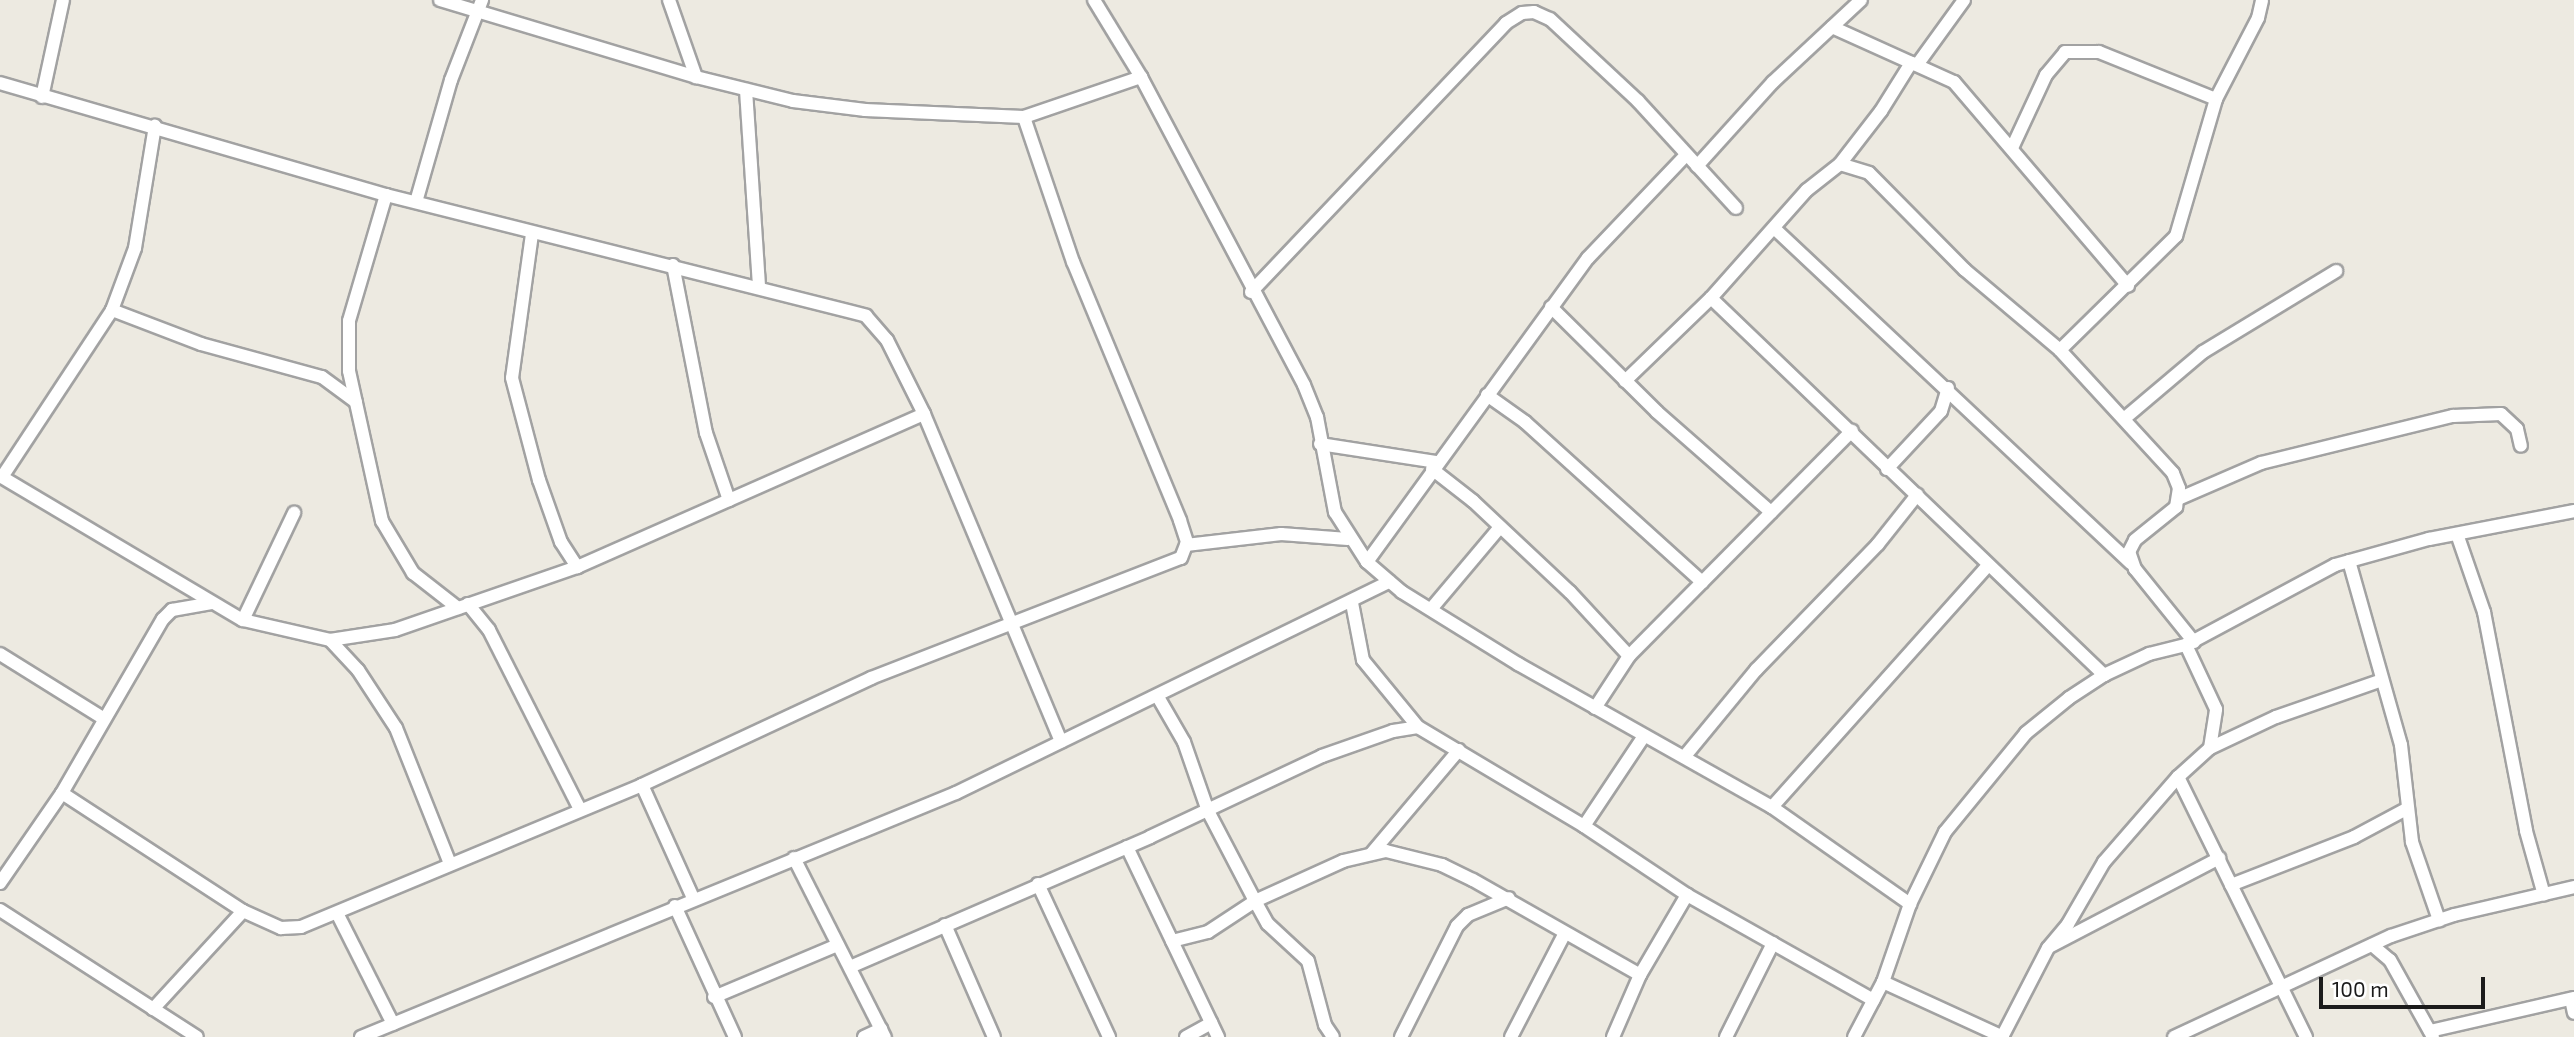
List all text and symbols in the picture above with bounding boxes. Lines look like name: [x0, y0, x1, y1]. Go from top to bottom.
scale bar: [2322, 964, 2488, 1008]
text: 100 m: [2332, 976, 2389, 1001]

